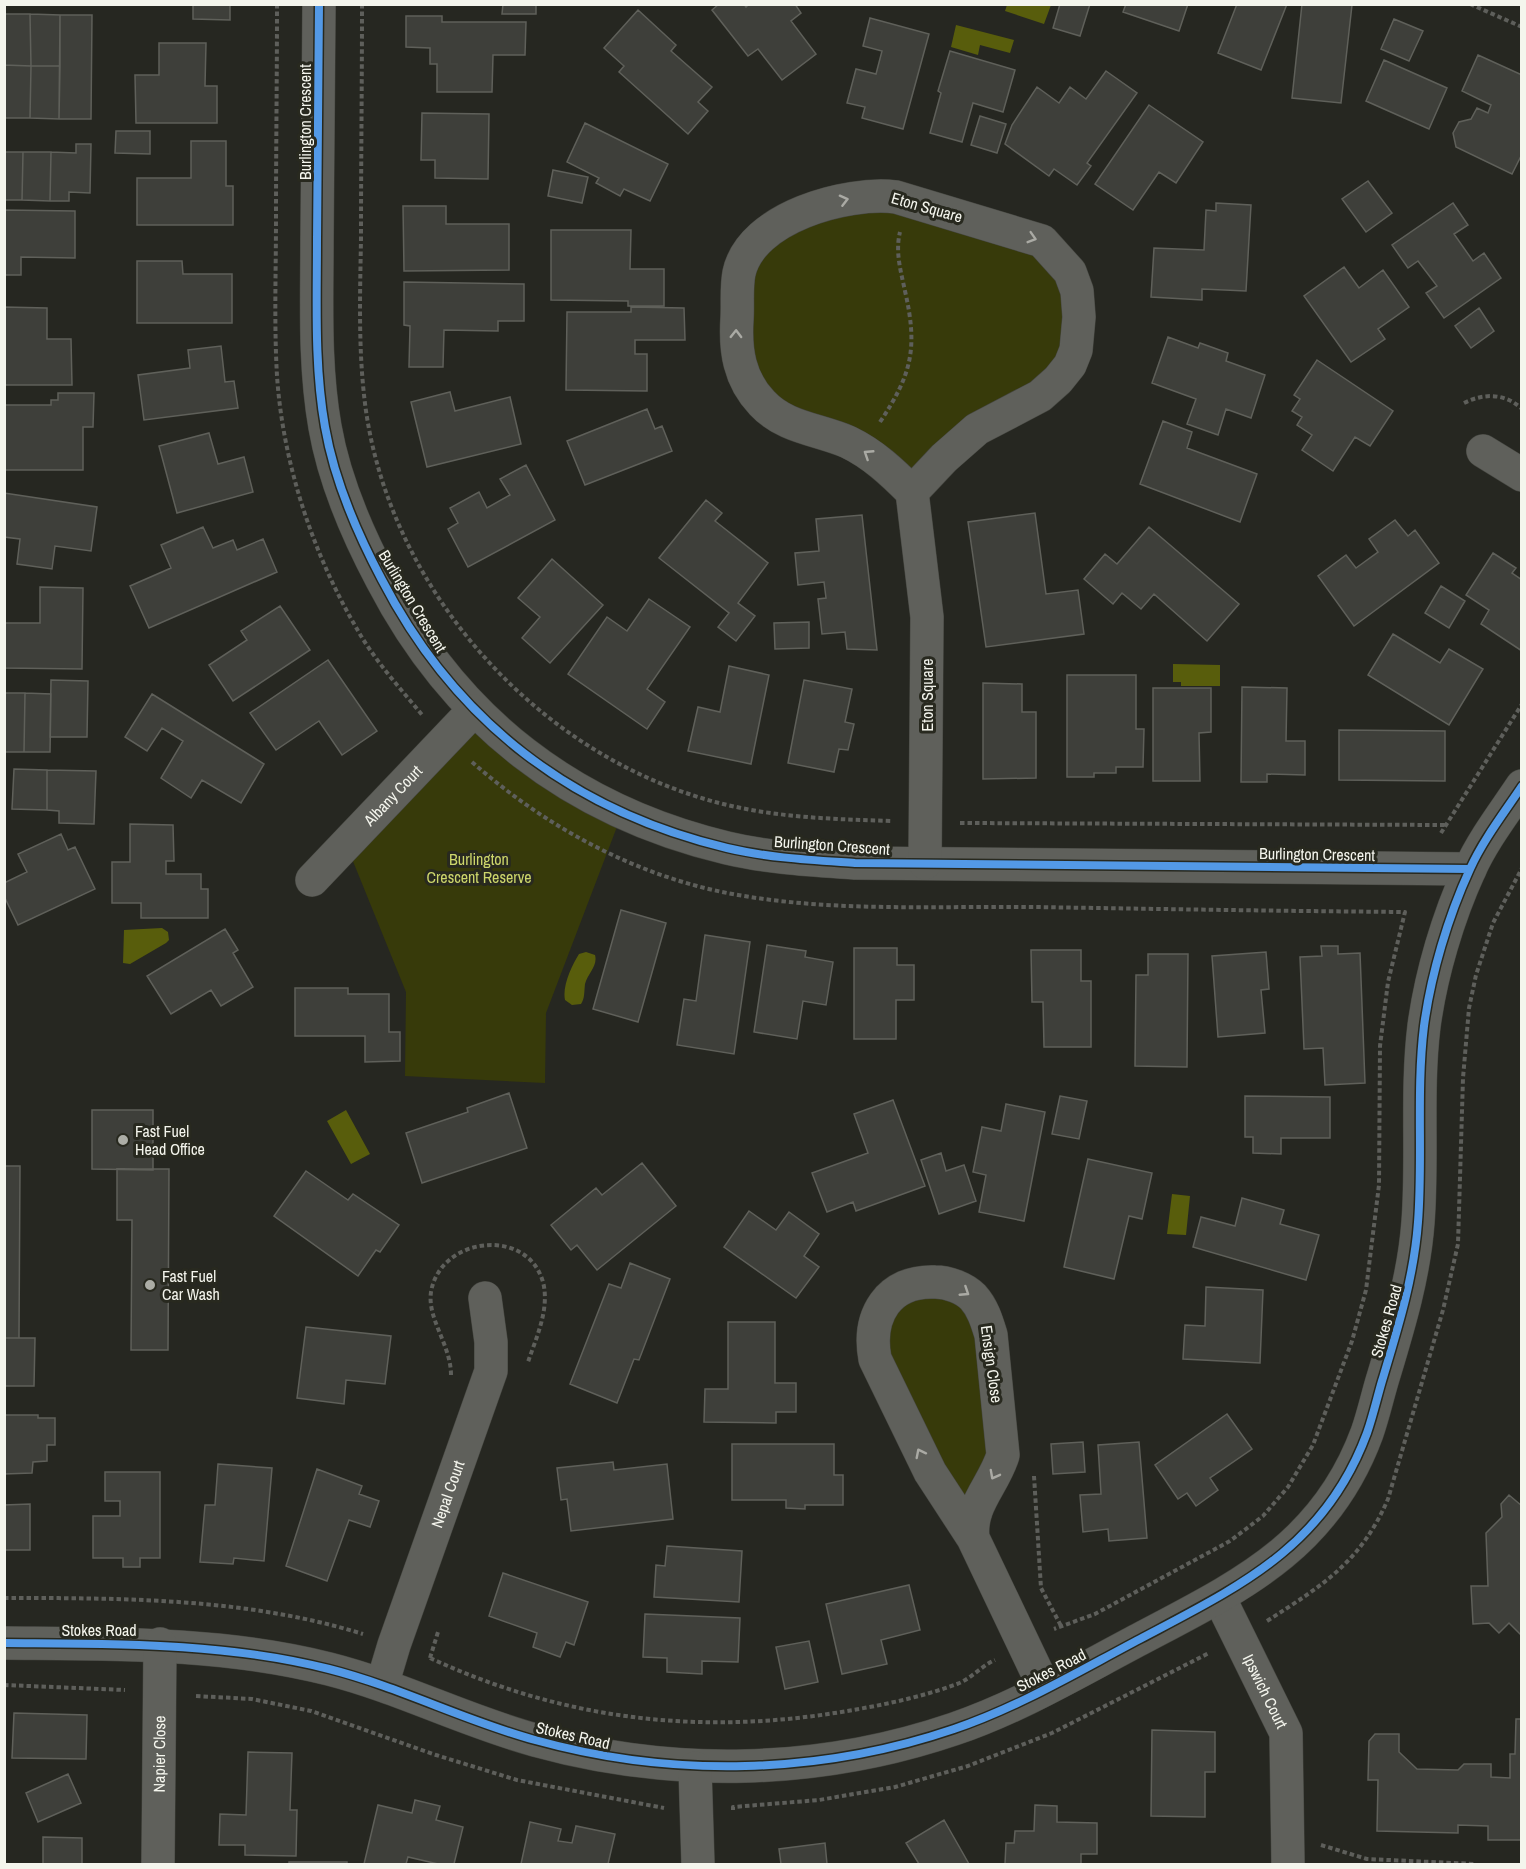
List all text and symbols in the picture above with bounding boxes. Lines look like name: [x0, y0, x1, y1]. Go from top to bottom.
street label: Burlington Crescent: [294, 64, 316, 180]
street label: Eton Square: [889, 186, 965, 228]
one-way arrow: [839, 195, 849, 208]
one-way arrow: [1026, 231, 1037, 243]
one-way arrow: [730, 329, 742, 338]
one-way arrow: [864, 449, 874, 461]
street label: Burlington Crescent: [374, 546, 452, 657]
street label: Eton Square: [916, 659, 938, 731]
street label: Albany Court: [358, 760, 427, 831]
street label: Burlington Crescent: [773, 830, 891, 860]
street label: Burlington Crescent: [1259, 842, 1376, 866]
park label: Burlington Crescent Reserve: [427, 848, 532, 888]
place label: Fast Fuel Head Office: [135, 1120, 205, 1160]
marker: Fast Fuel Head Office: [116, 1133, 130, 1147]
place label: Fast Fuel Car Wash: [162, 1265, 220, 1305]
marker: Fast Fuel Car Wash: [143, 1278, 157, 1292]
street label: Stokes Road: [1365, 1282, 1407, 1360]
one-way arrow: [958, 1284, 969, 1295]
street label: Ensign Close: [976, 1324, 1008, 1404]
one-way arrow: [916, 1448, 928, 1459]
street label: Nepal Court: [425, 1457, 470, 1531]
one-way arrow: [990, 1469, 1002, 1480]
street label: Stokes Road: [61, 1619, 137, 1641]
street label: Stokes Road: [1013, 1643, 1089, 1697]
street label: Ipswich Court: [1238, 1650, 1293, 1732]
street label: Napier Close: [148, 1716, 170, 1792]
street label: Stokes Road: [534, 1716, 612, 1754]

